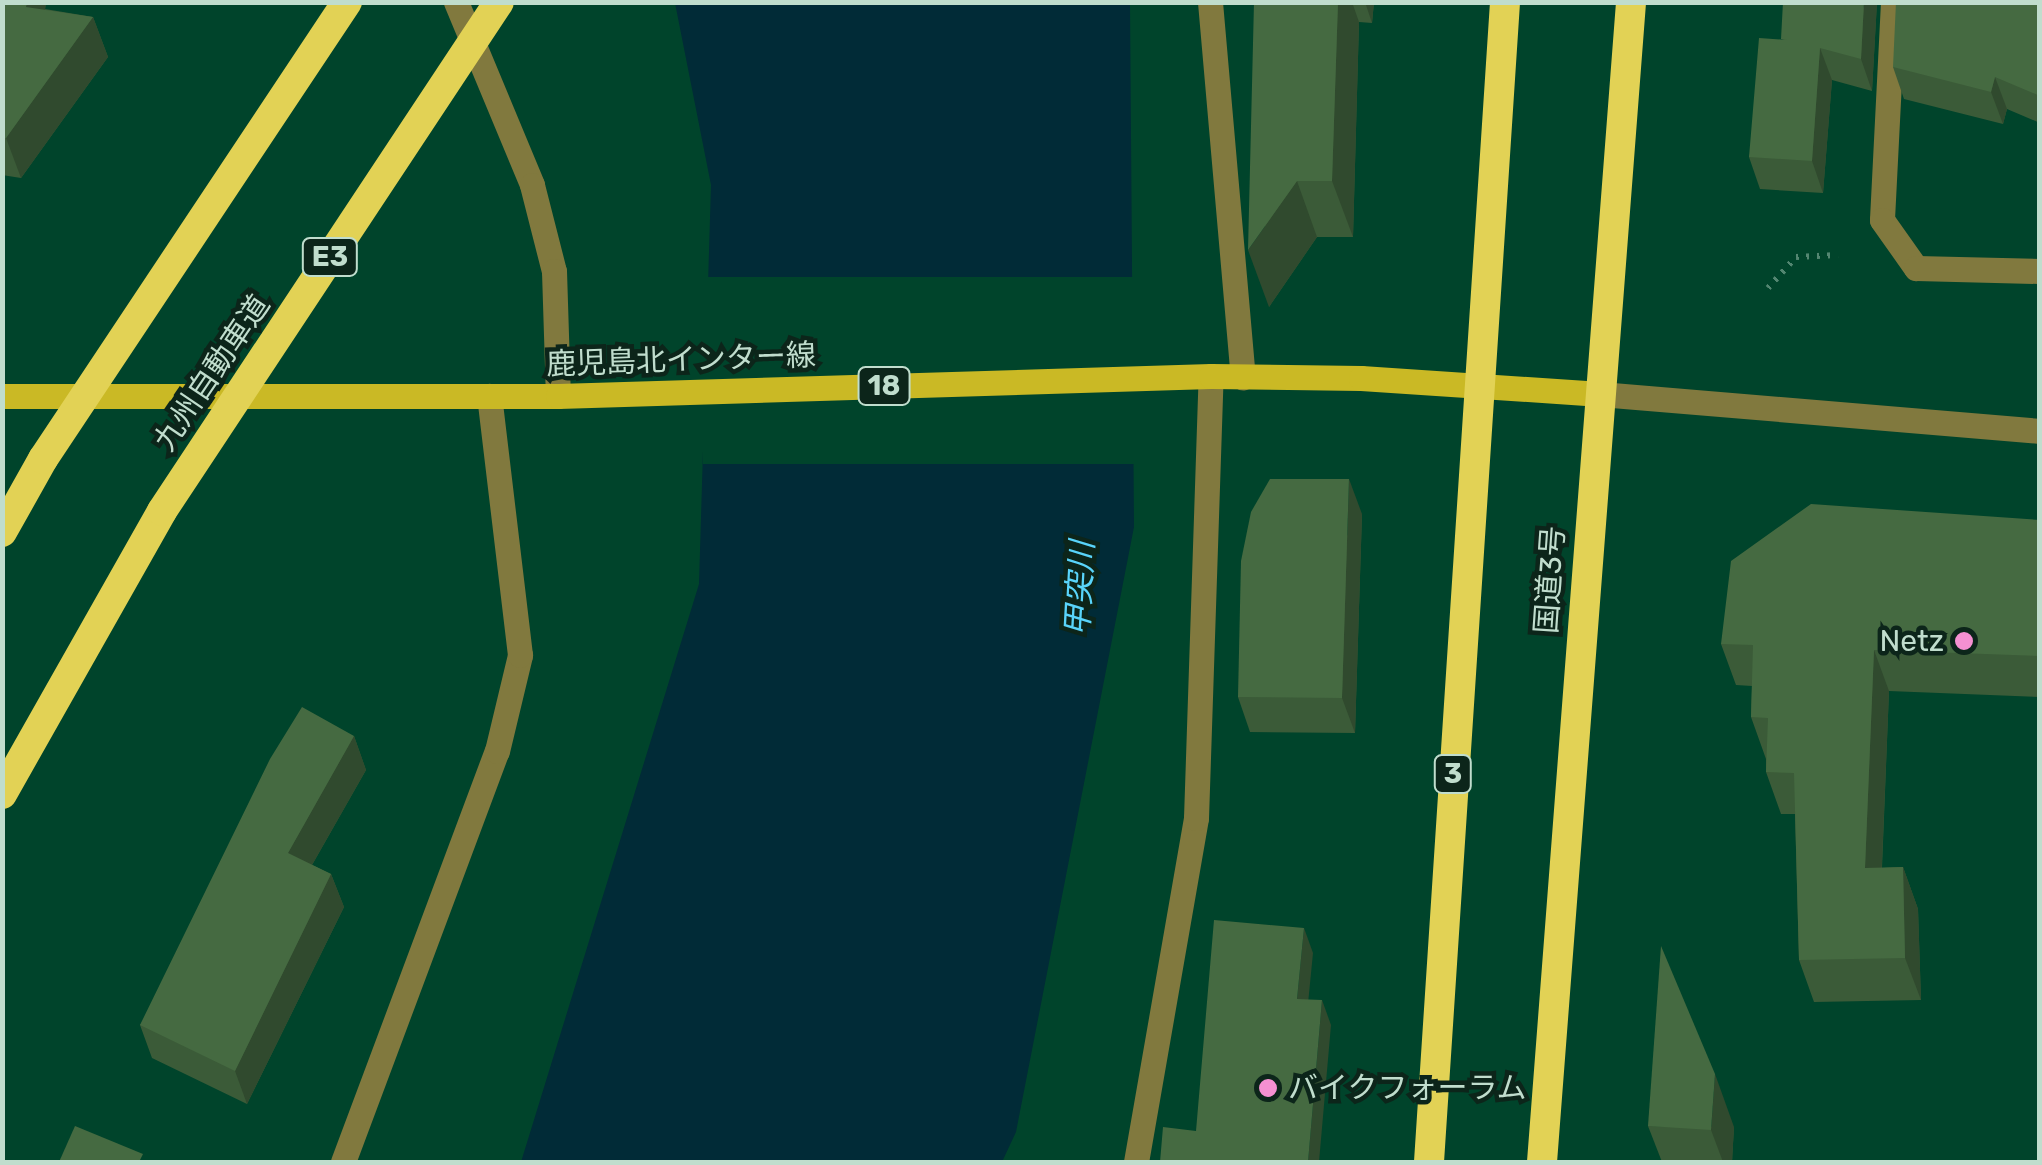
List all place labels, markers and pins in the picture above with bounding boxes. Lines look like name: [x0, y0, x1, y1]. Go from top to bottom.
place label: Netz: [1879, 623, 1944, 659]
marker: Netz: [1953, 630, 1975, 652]
place label: バイクフォーラム: [1288, 1070, 1528, 1106]
marker: バイクフォーラム: [1257, 1077, 1279, 1099]

